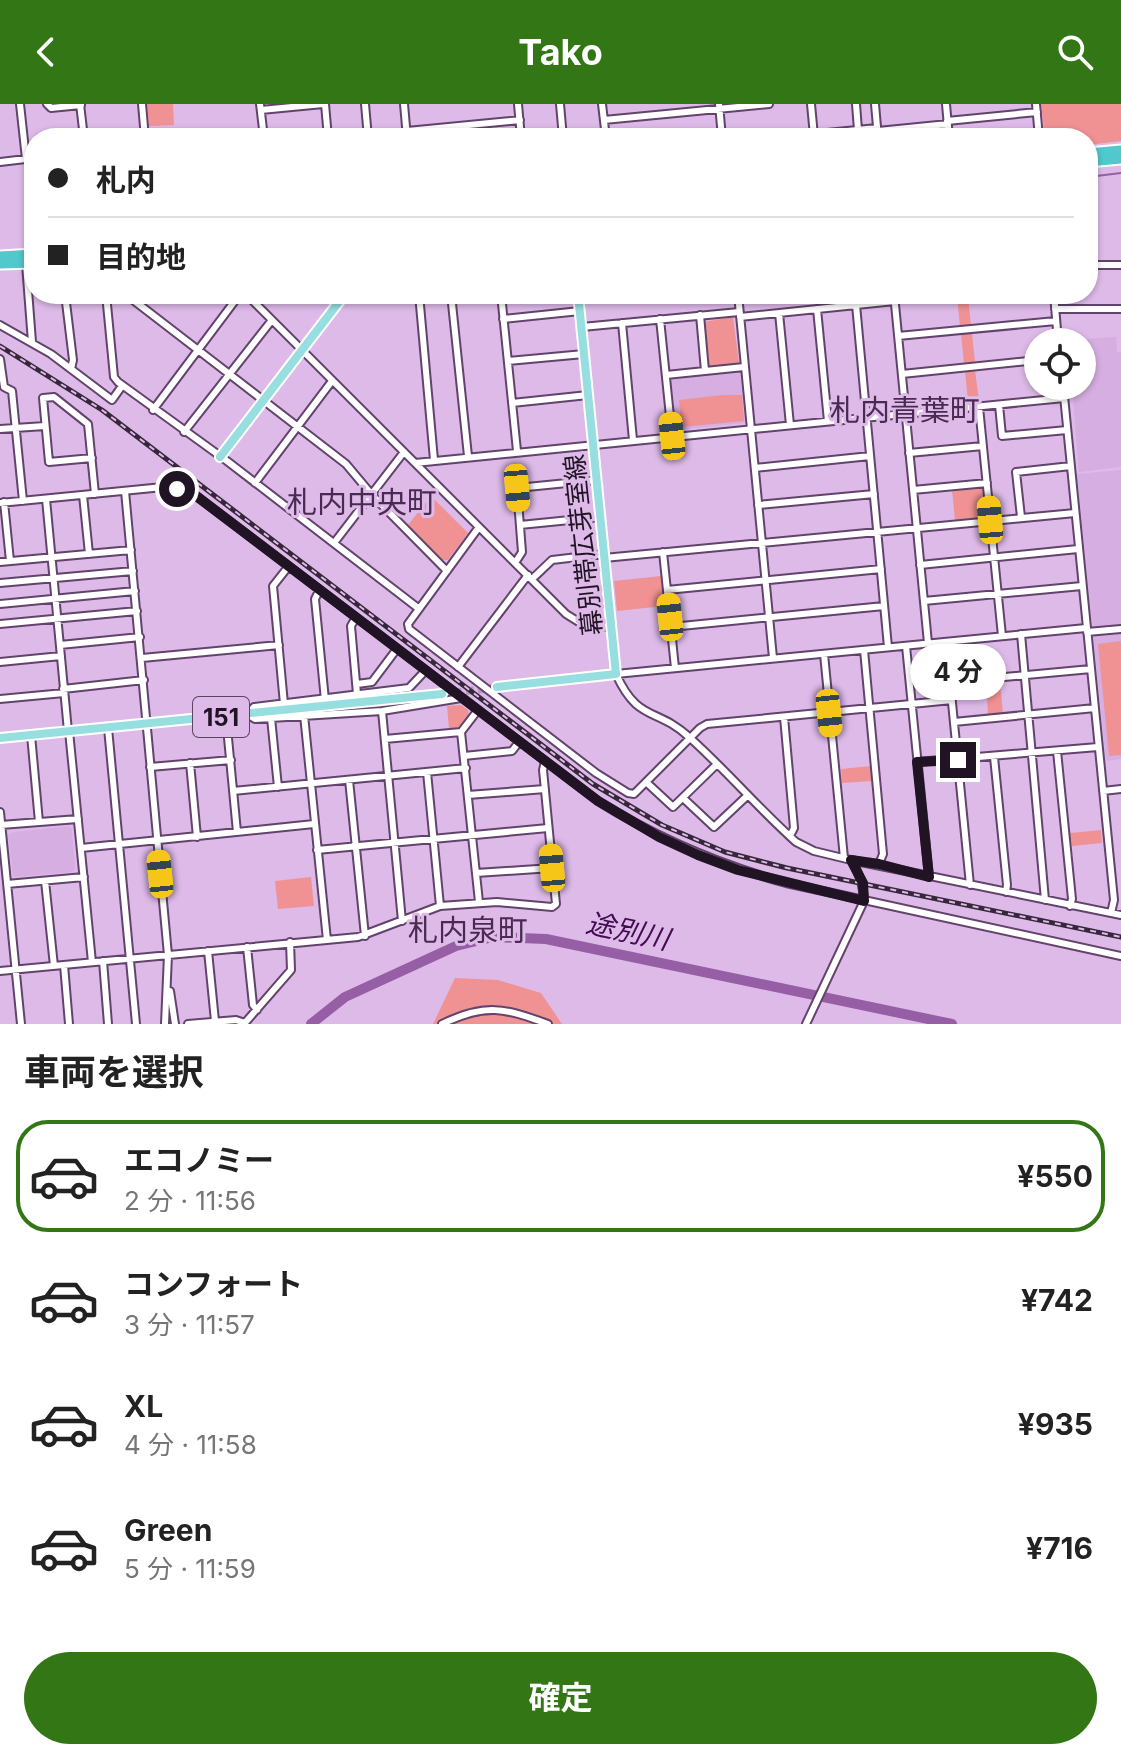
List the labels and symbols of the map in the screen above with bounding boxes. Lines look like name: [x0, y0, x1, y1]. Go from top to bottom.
district label: 札内青葉町: [830, 392, 980, 428]
car: [658, 411, 686, 461]
street label: 幕別帯広芽室線: [558, 453, 608, 637]
car: [503, 463, 531, 513]
route start: [159, 471, 195, 507]
district label: 札内中央町: [287, 484, 437, 520]
car: [976, 495, 1004, 545]
car: [656, 592, 684, 642]
callout: 4 分: [910, 644, 1006, 700]
car: [815, 688, 843, 738]
road number: 151: [193, 697, 249, 737]
route end: [940, 742, 976, 778]
car: [538, 843, 566, 893]
car: [146, 849, 174, 899]
water label: 途別川: [583, 906, 676, 957]
district label: 札内泉町: [408, 912, 528, 948]

